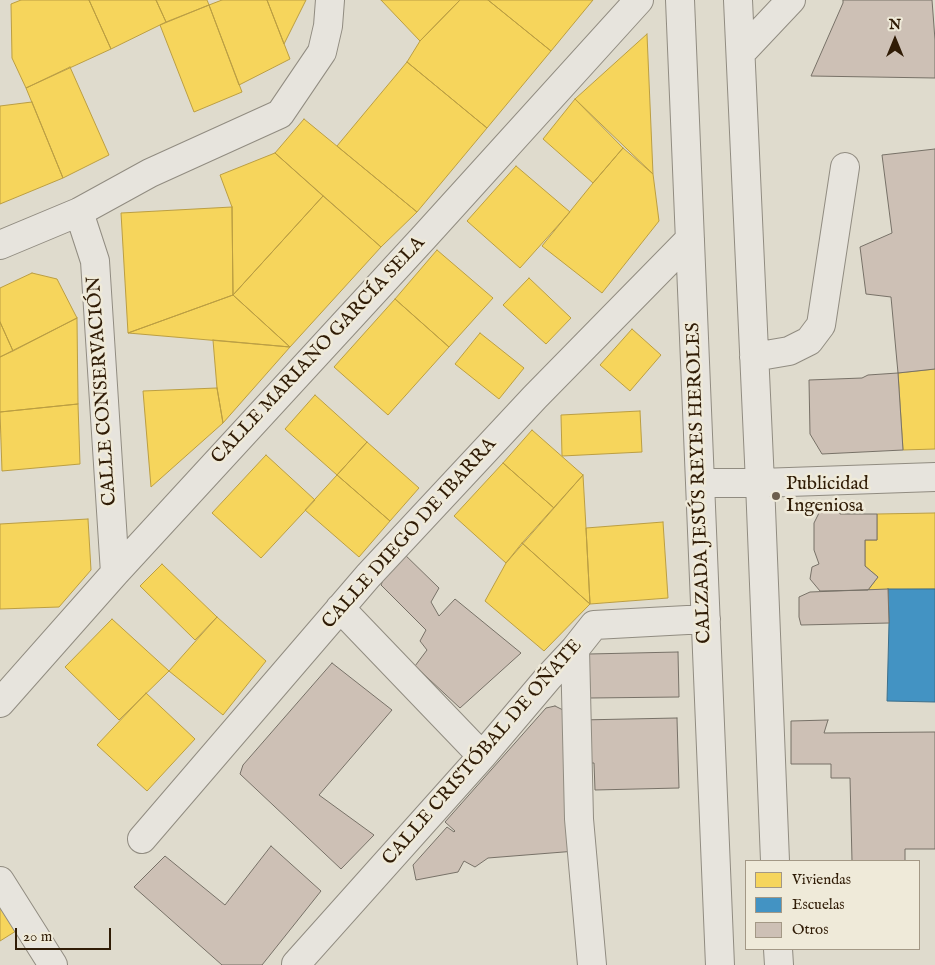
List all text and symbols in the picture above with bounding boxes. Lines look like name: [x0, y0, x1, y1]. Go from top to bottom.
north arrow: [870, 15, 920, 65]
text: N: [889, 16, 901, 34]
street label: CALLE MARIANO GARCÍA SELA: [207, 233, 431, 469]
street label: CALLE CONSERVACIÓN: [84, 275, 122, 507]
street label: CALZADA JESÚS REYES HEROLES: [683, 322, 717, 644]
street label: CALLE DIEGO DE IBARRA: [318, 434, 502, 634]
place label: Publicidad Ingeniosa: [786, 474, 869, 518]
marker: Publicidad Ingeniosa: [770, 490, 782, 502]
street label: CALLE CRISTÓBAL DE OÑATE: [379, 635, 587, 871]
legend: [745, 860, 920, 950]
text: Viviendas: [792, 870, 851, 889]
text: Escuelas: [792, 895, 845, 914]
scale bar: [18, 918, 114, 950]
text: Otros: [792, 920, 828, 939]
text: 20 m: [23, 927, 52, 946]

